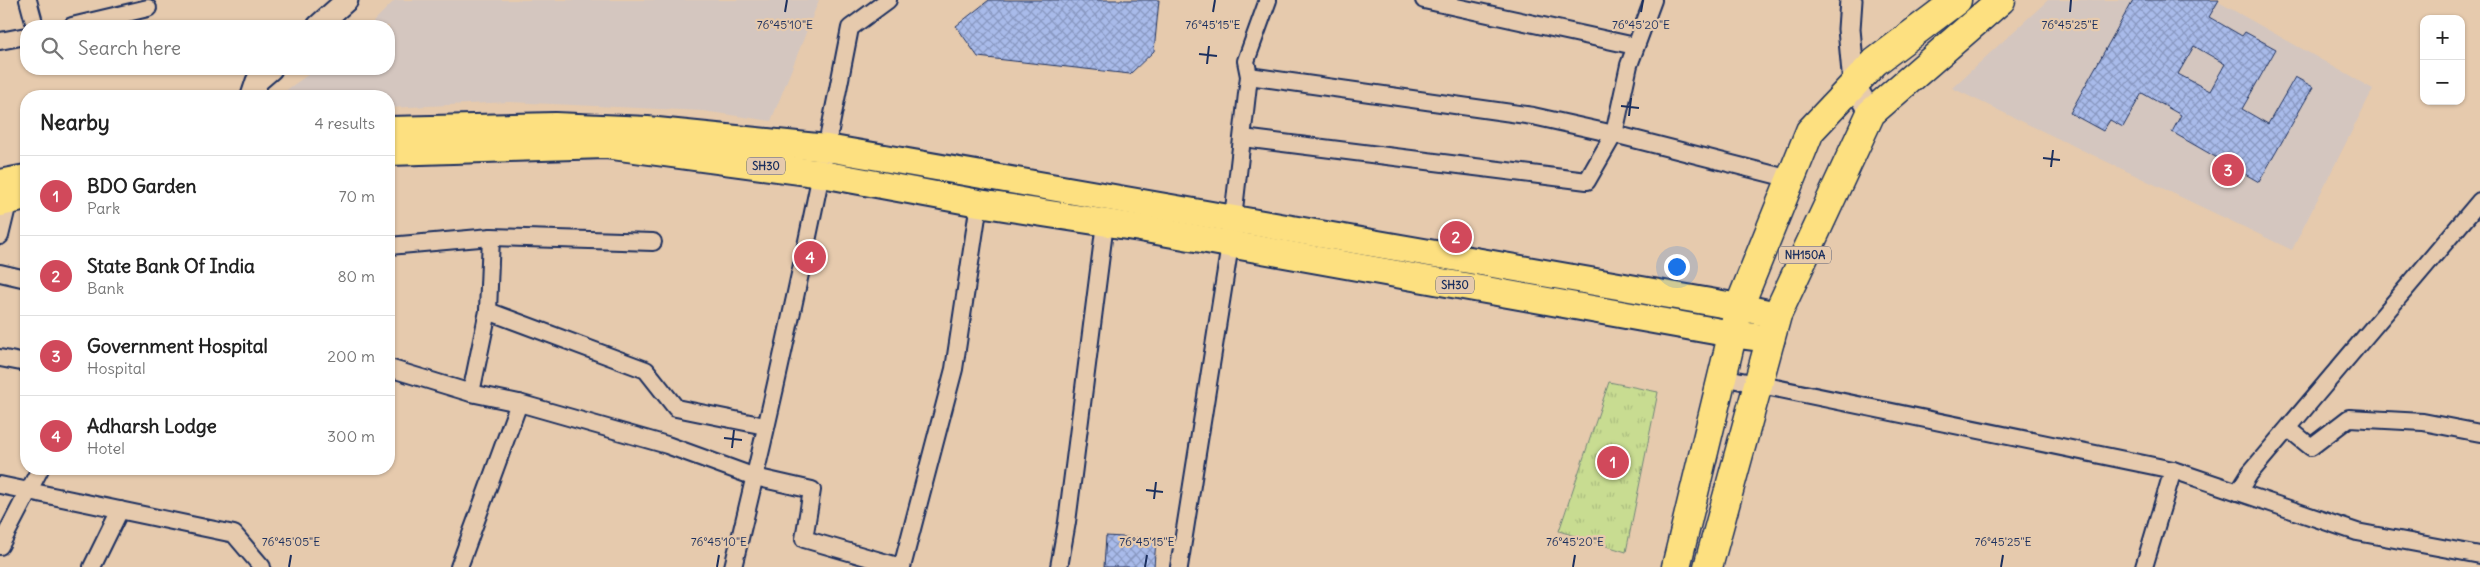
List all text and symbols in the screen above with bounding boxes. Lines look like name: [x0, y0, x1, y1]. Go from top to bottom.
map controls: [2420, 15, 2465, 105]
button: +: [2420, 15, 2465, 60]
text: 76°45'10"E: [757, 17, 813, 32]
text: 76°45'15"E: [1185, 17, 1241, 32]
text: 76°45'20"E: [1612, 17, 1670, 32]
text: 76°45'25"E: [2041, 17, 2099, 32]
search box: [20, 20, 395, 75]
icon: search: [38, 34, 66, 62]
text: Search here: [78, 36, 181, 60]
button: −: [2420, 60, 2465, 105]
text: Nearby: [40, 109, 110, 136]
text: 4 results: [314, 113, 375, 133]
pin: 3: [2212, 151, 2244, 189]
road number: SH30: [747, 158, 785, 175]
text: BDO Garden: [87, 174, 197, 198]
text: 1: [53, 186, 59, 206]
text: 70 m: [339, 186, 375, 206]
text: Park: [87, 198, 120, 218]
pin: 2: [1440, 218, 1472, 256]
pin: 4: [794, 238, 826, 276]
road number: NH150A: [1779, 246, 1831, 264]
text: State Bank Of India: [87, 254, 255, 278]
your location: [1664, 254, 1690, 280]
text: 2: [52, 266, 60, 286]
text: 80 m: [337, 266, 375, 286]
road number: SH30: [1436, 276, 1474, 294]
text: Bank: [87, 278, 124, 298]
text: Government Hospital: [87, 334, 268, 358]
text: 3: [51, 346, 61, 366]
text: 200 m: [327, 346, 375, 366]
text: Hospital: [87, 358, 146, 378]
text: Adharsh Lodge: [87, 414, 217, 438]
text: 4: [51, 426, 61, 446]
text: 300 m: [327, 426, 375, 446]
text: Hotel: [87, 438, 125, 458]
pin: 1: [1597, 443, 1629, 481]
text: 76°45'05"E: [262, 534, 320, 549]
text: 76°45'10"E: [691, 534, 747, 549]
text: 76°45'15"E: [1119, 534, 1175, 549]
text: 76°45'20"E: [1546, 534, 1604, 549]
text: 76°45'25"E: [1974, 534, 2032, 549]

